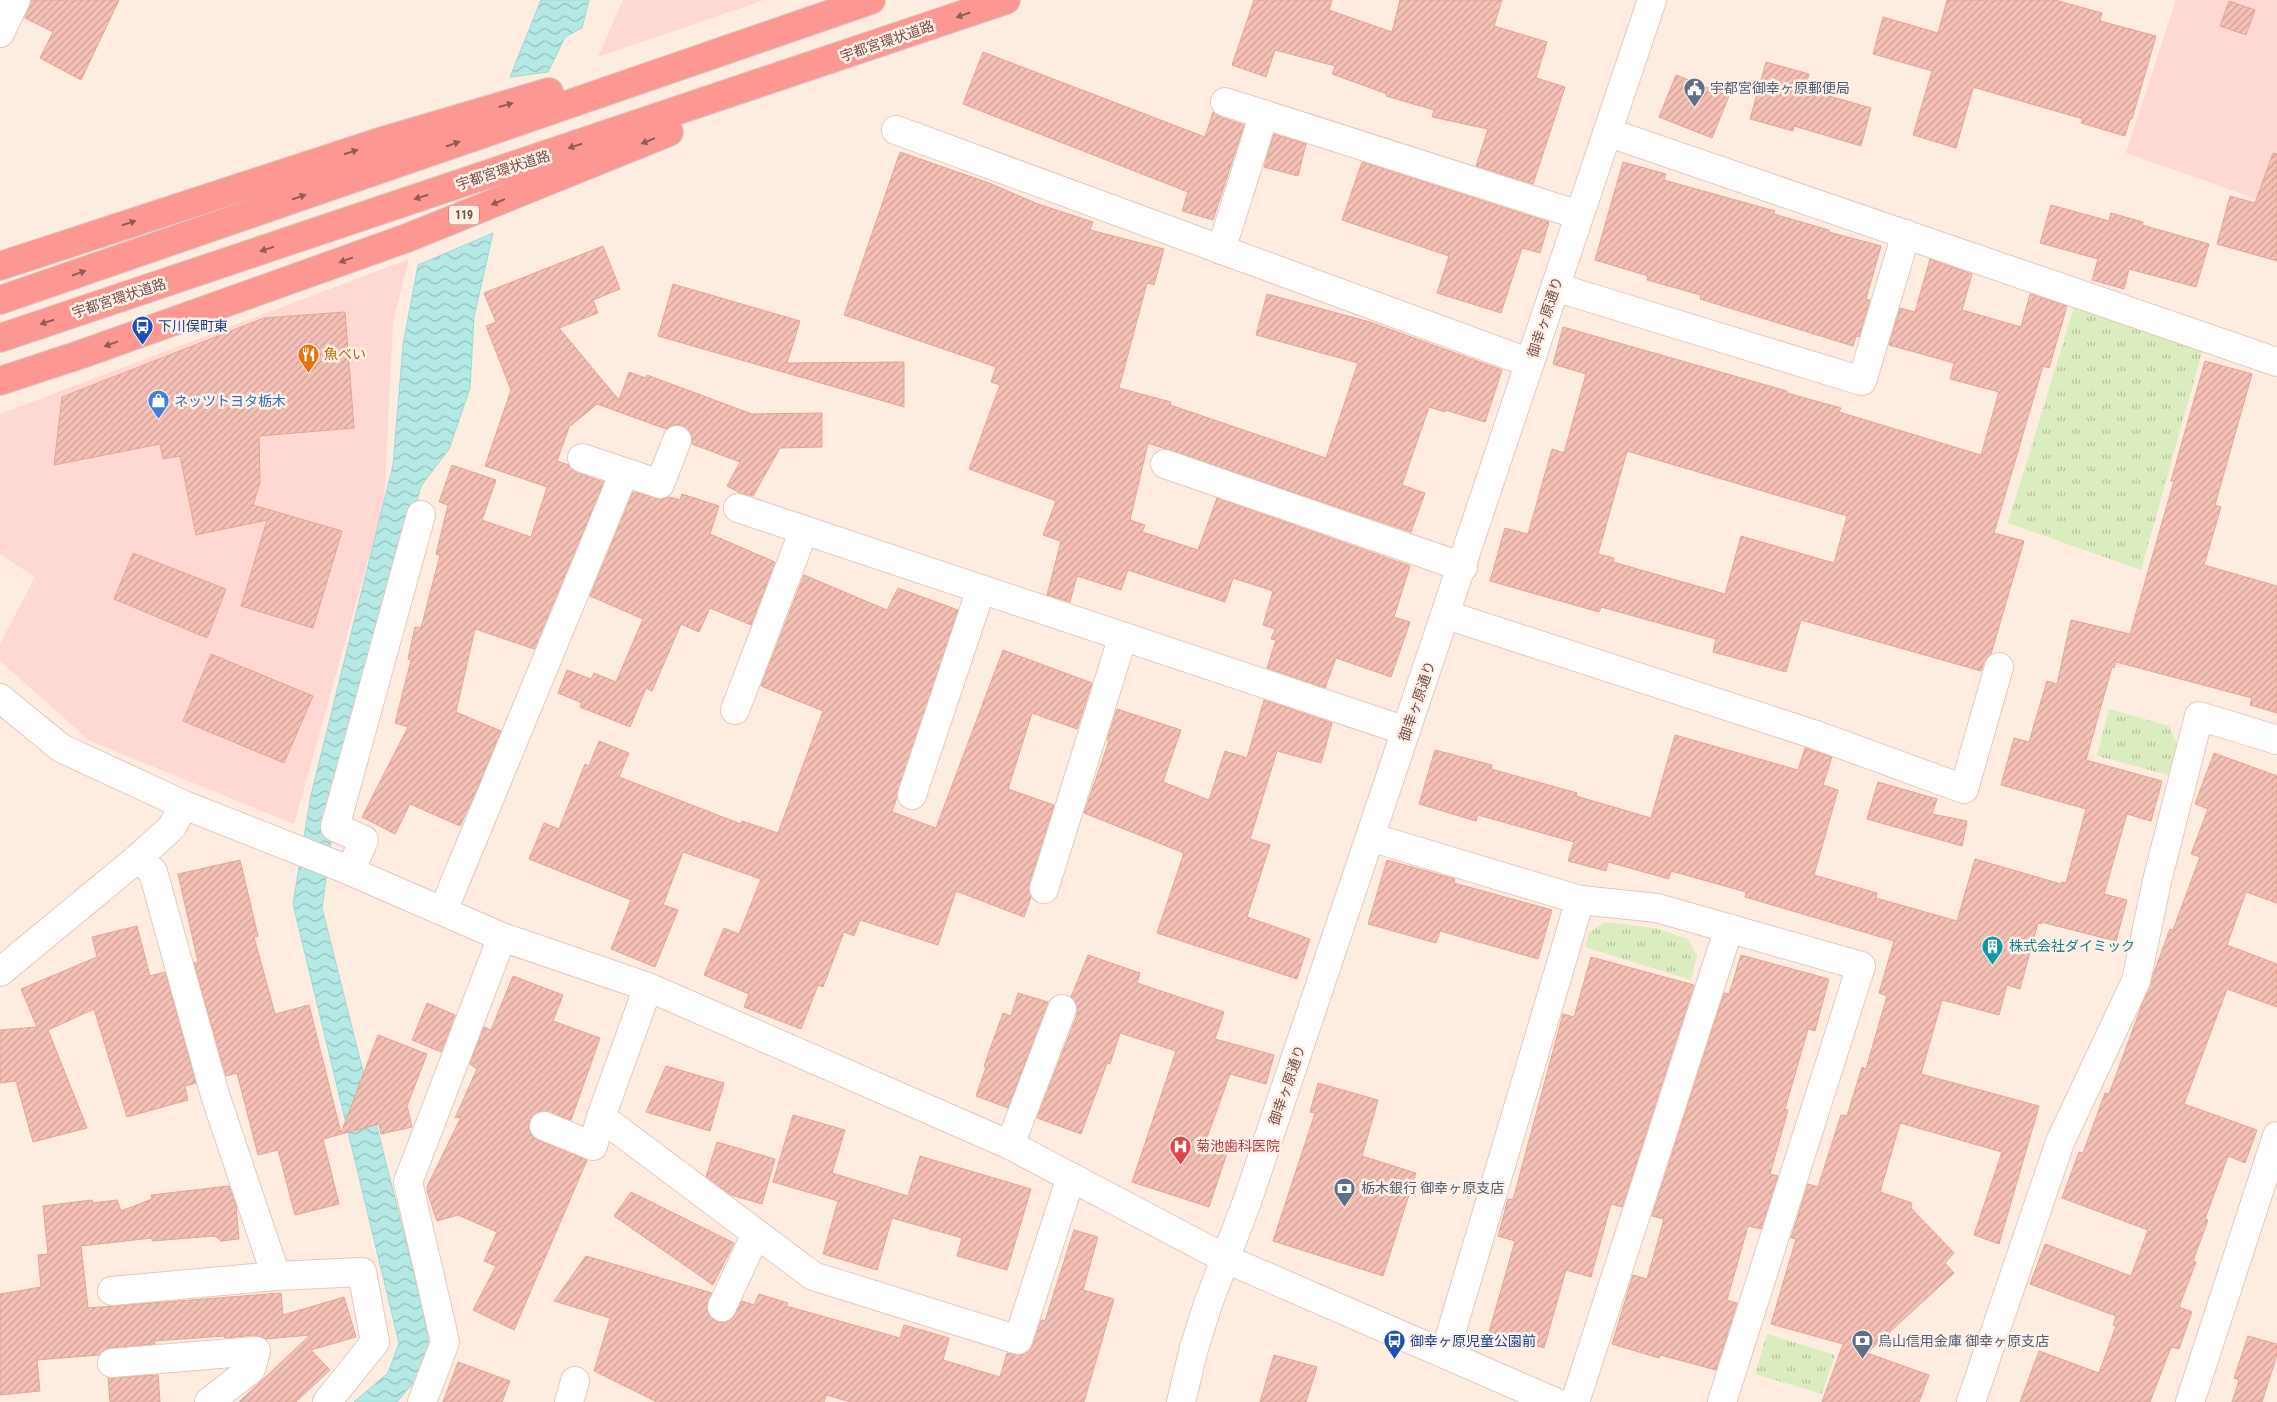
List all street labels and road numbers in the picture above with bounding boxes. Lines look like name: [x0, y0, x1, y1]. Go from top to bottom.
street label: 宇都宮環状道路: [838, 17, 936, 65]
street label: 宇都宮環状道路: [454, 147, 552, 193]
road number: 119: [449, 206, 479, 224]
street label: 宇都宮環状道路: [70, 275, 168, 321]
street label: 御幸ヶ原通り: [1524, 275, 1566, 359]
street label: 御幸ヶ原通り: [1396, 659, 1438, 743]
street label: 御幸ヶ原通り: [1266, 1043, 1308, 1127]

